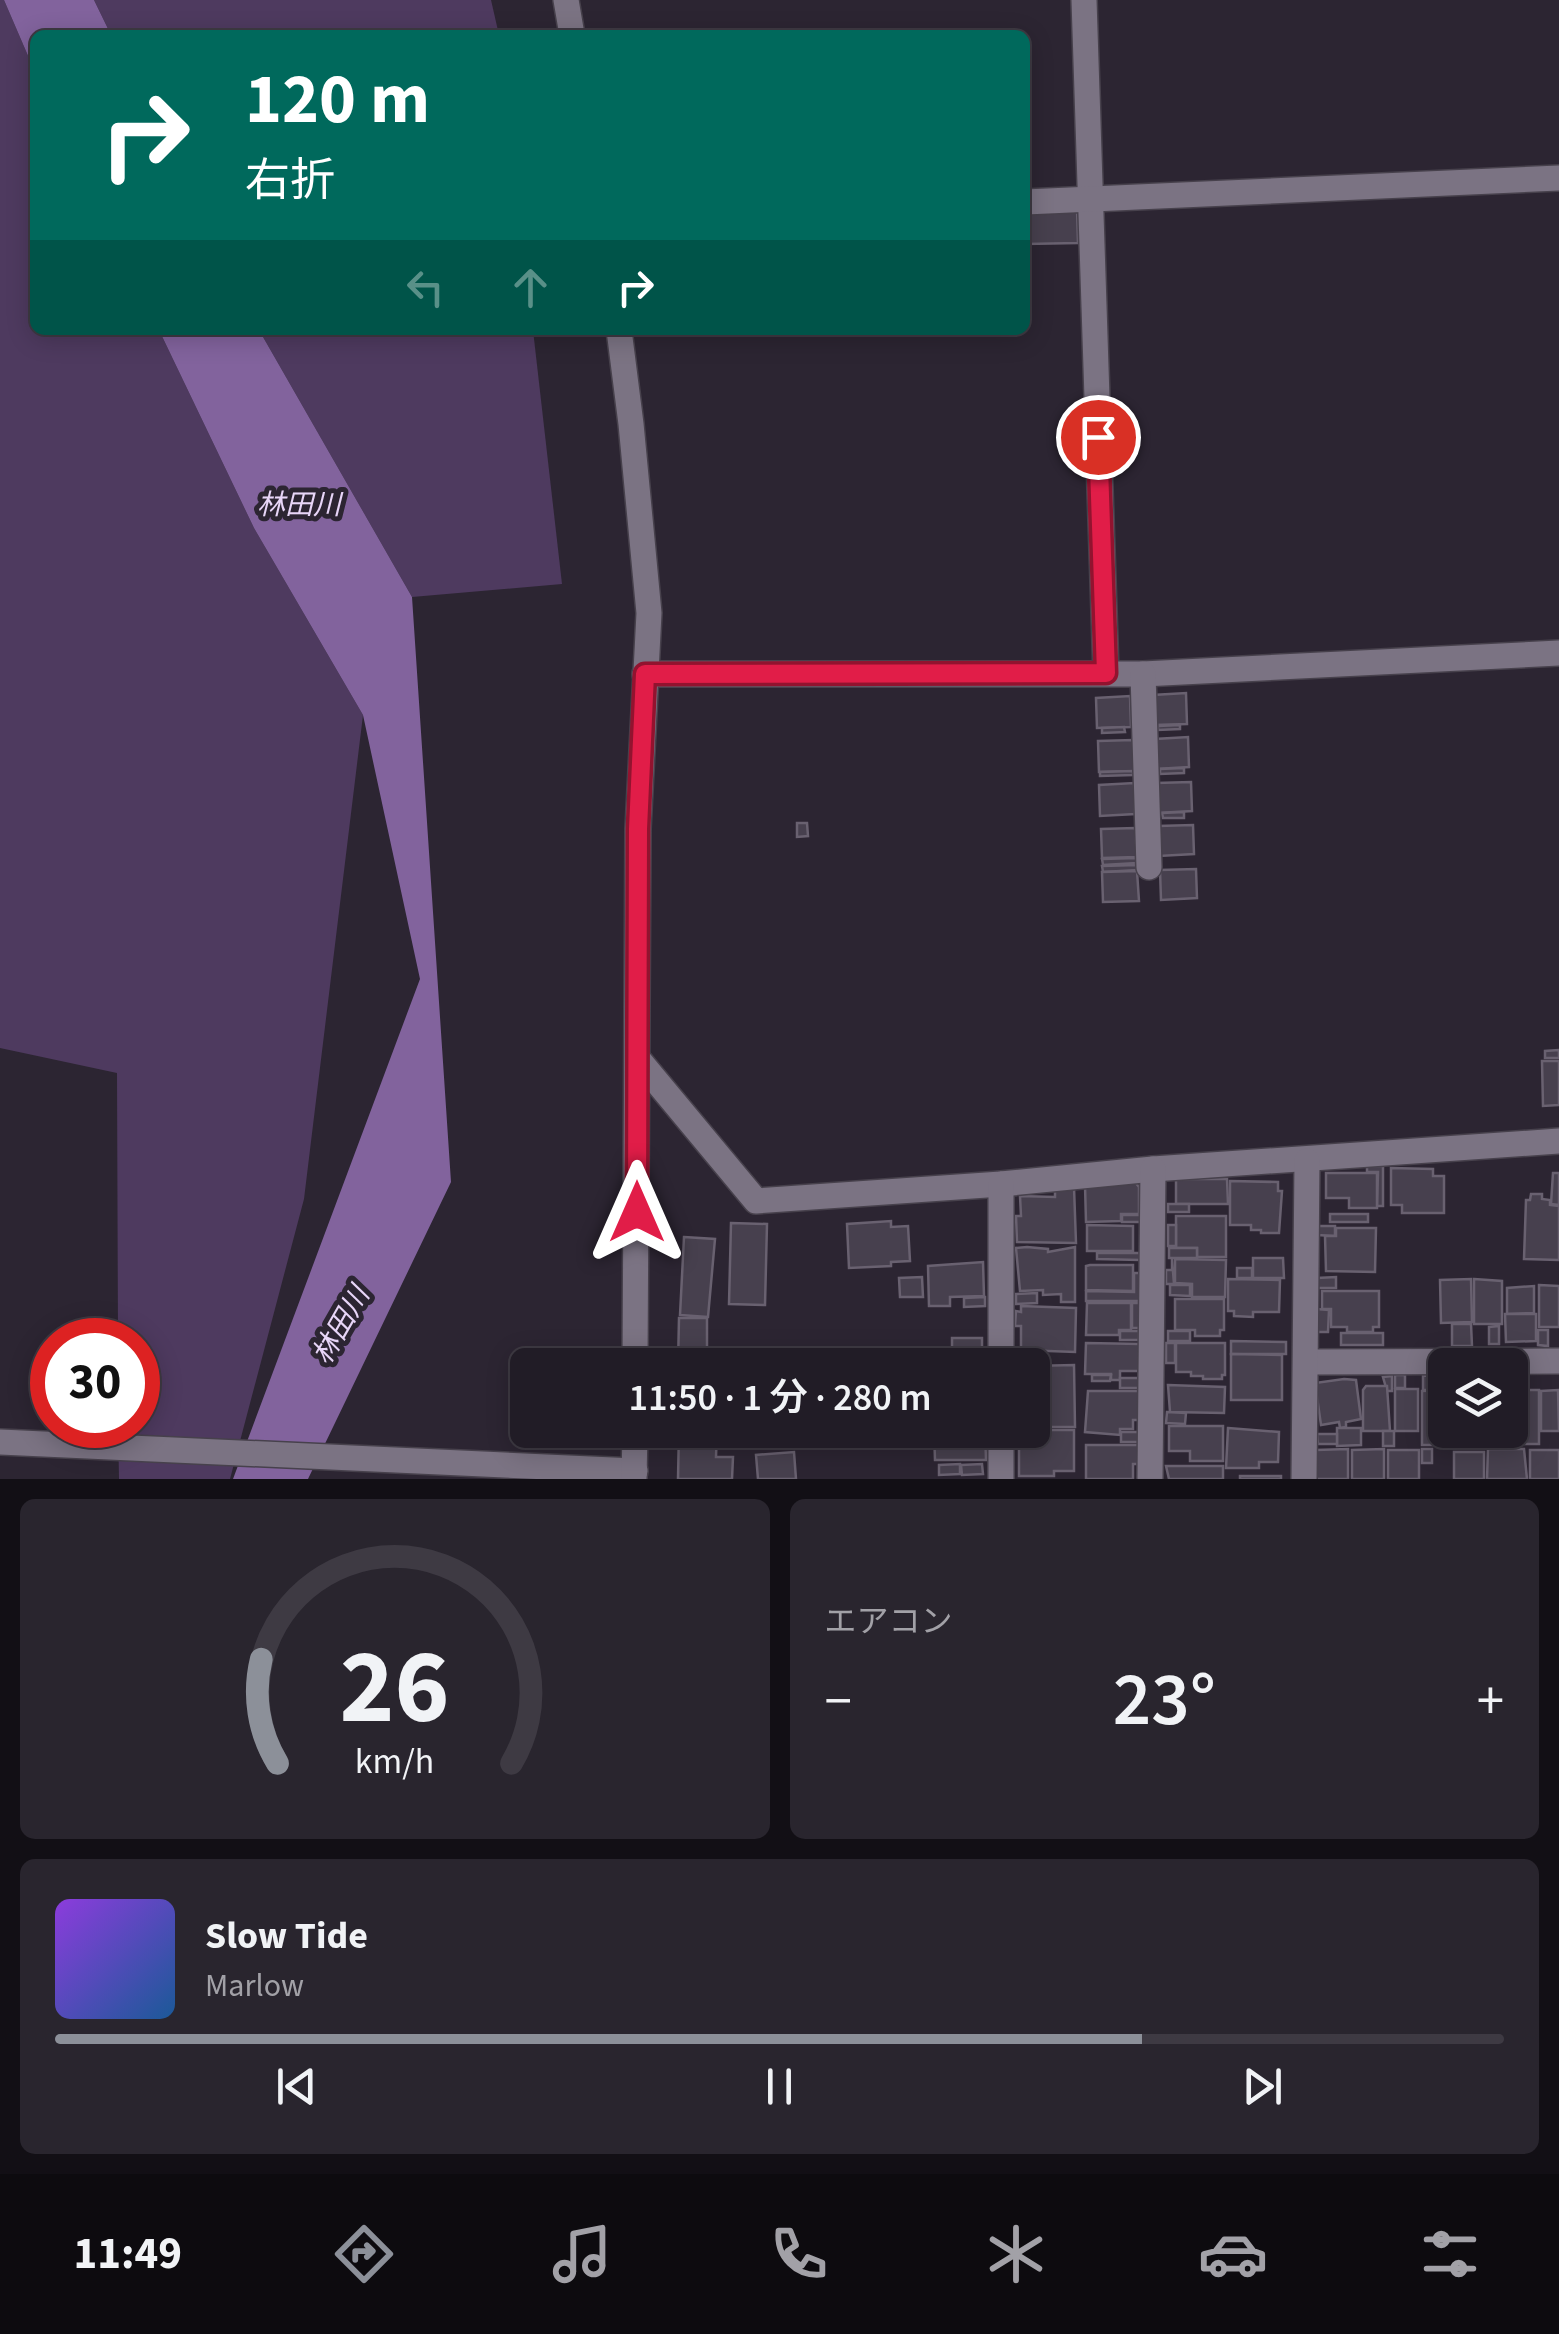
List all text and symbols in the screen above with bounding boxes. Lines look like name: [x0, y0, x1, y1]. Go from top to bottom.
text: 120 m: [245, 50, 430, 150]
icon: right: [80, 70, 210, 200]
text: 右折: [245, 149, 335, 213]
icon: left: [398, 260, 453, 315]
icon: ahead: [503, 260, 558, 315]
icon: right: [608, 260, 663, 315]
pin: [1056, 395, 1141, 480]
icon: arrive: [1071, 410, 1126, 465]
water label: 林田川: [257, 485, 344, 525]
position arrow: [585, 1160, 689, 1264]
water label: 林田川: [303, 1277, 381, 1372]
speed limit sign: 30: [30, 1318, 160, 1448]
map controls: [1428, 1348, 1528, 1448]
button: layers: [1428, 1348, 1528, 1448]
text: 11:50 · 1 分 · 280 m: [629, 1371, 931, 1425]
text: エアコン: [825, 1599, 953, 1645]
text: 26: [340, 1615, 450, 1763]
text: 23°: [1113, 1647, 1216, 1754]
text: −: [825, 1663, 852, 1741]
text: +: [1477, 1663, 1504, 1741]
text: km/h: [355, 1736, 434, 1787]
text: Slow Tide: [205, 1909, 368, 1963]
text: Marlow: [205, 1963, 304, 2009]
icon: previous: [269, 2059, 324, 2114]
icon: pause: [752, 2059, 807, 2114]
icon: next: [1235, 2059, 1290, 2114]
icon: directions: [329, 2219, 399, 2289]
icon: music: [547, 2219, 617, 2289]
icon: phone: [764, 2219, 834, 2289]
icon: climate: [981, 2219, 1051, 2289]
icon: car: [1198, 2219, 1268, 2289]
icon: filters: [1415, 2219, 1485, 2289]
text: 11:49: [74, 2222, 182, 2286]

